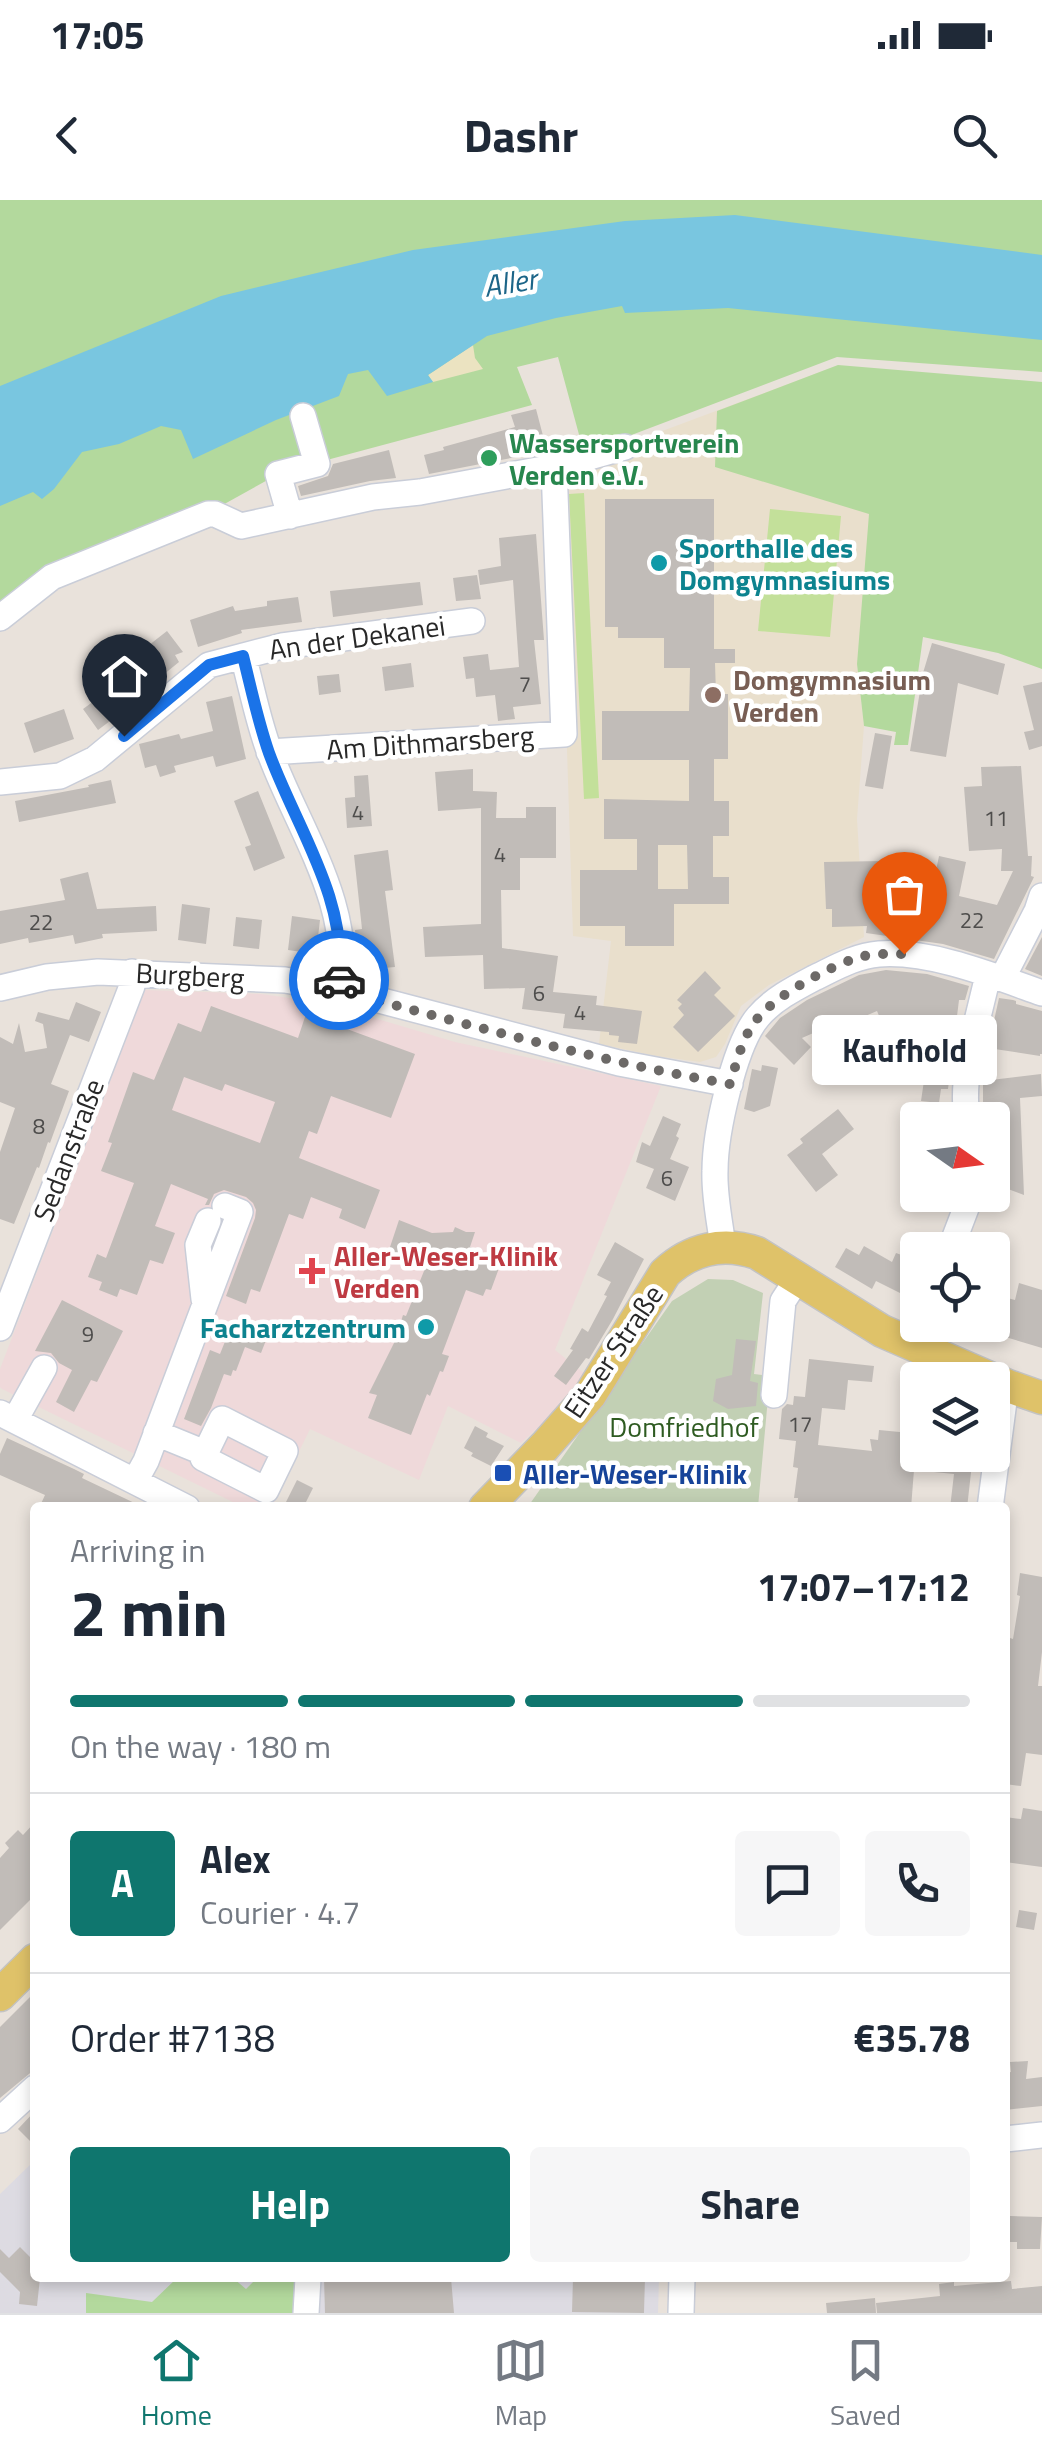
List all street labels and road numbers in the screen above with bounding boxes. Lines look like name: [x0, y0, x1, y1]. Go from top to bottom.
street label: An der Dekanei: [266, 603, 448, 671]
street label: Am Dithmarsberg: [325, 713, 535, 771]
street label: Burgberg: [135, 951, 245, 999]
street label: Sedanstraße: [21, 1072, 115, 1228]
street label: Eitzer Straße: [552, 1276, 674, 1426]

